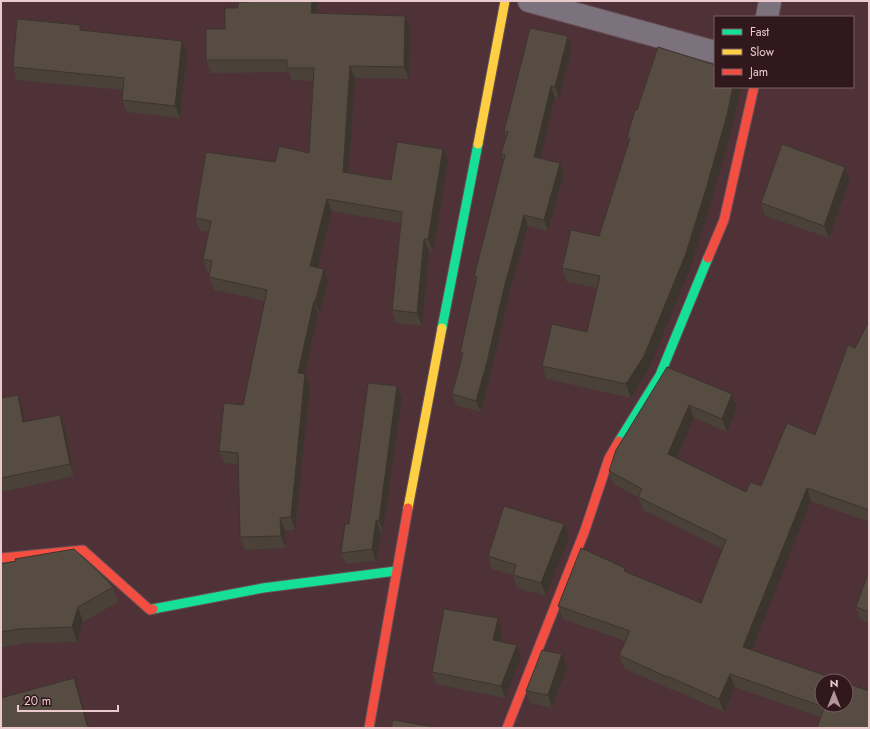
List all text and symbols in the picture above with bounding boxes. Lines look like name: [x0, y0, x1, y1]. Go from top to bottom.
legend: [714, 16, 854, 88]
text: Fast: [750, 23, 769, 41]
text: Slow: [750, 43, 775, 61]
text: Jam: [748, 63, 768, 81]
north arrow: [814, 673, 854, 713]
text: N: [830, 675, 838, 691]
scale bar: [18, 687, 118, 713]
text: 20 m: [24, 692, 51, 710]

